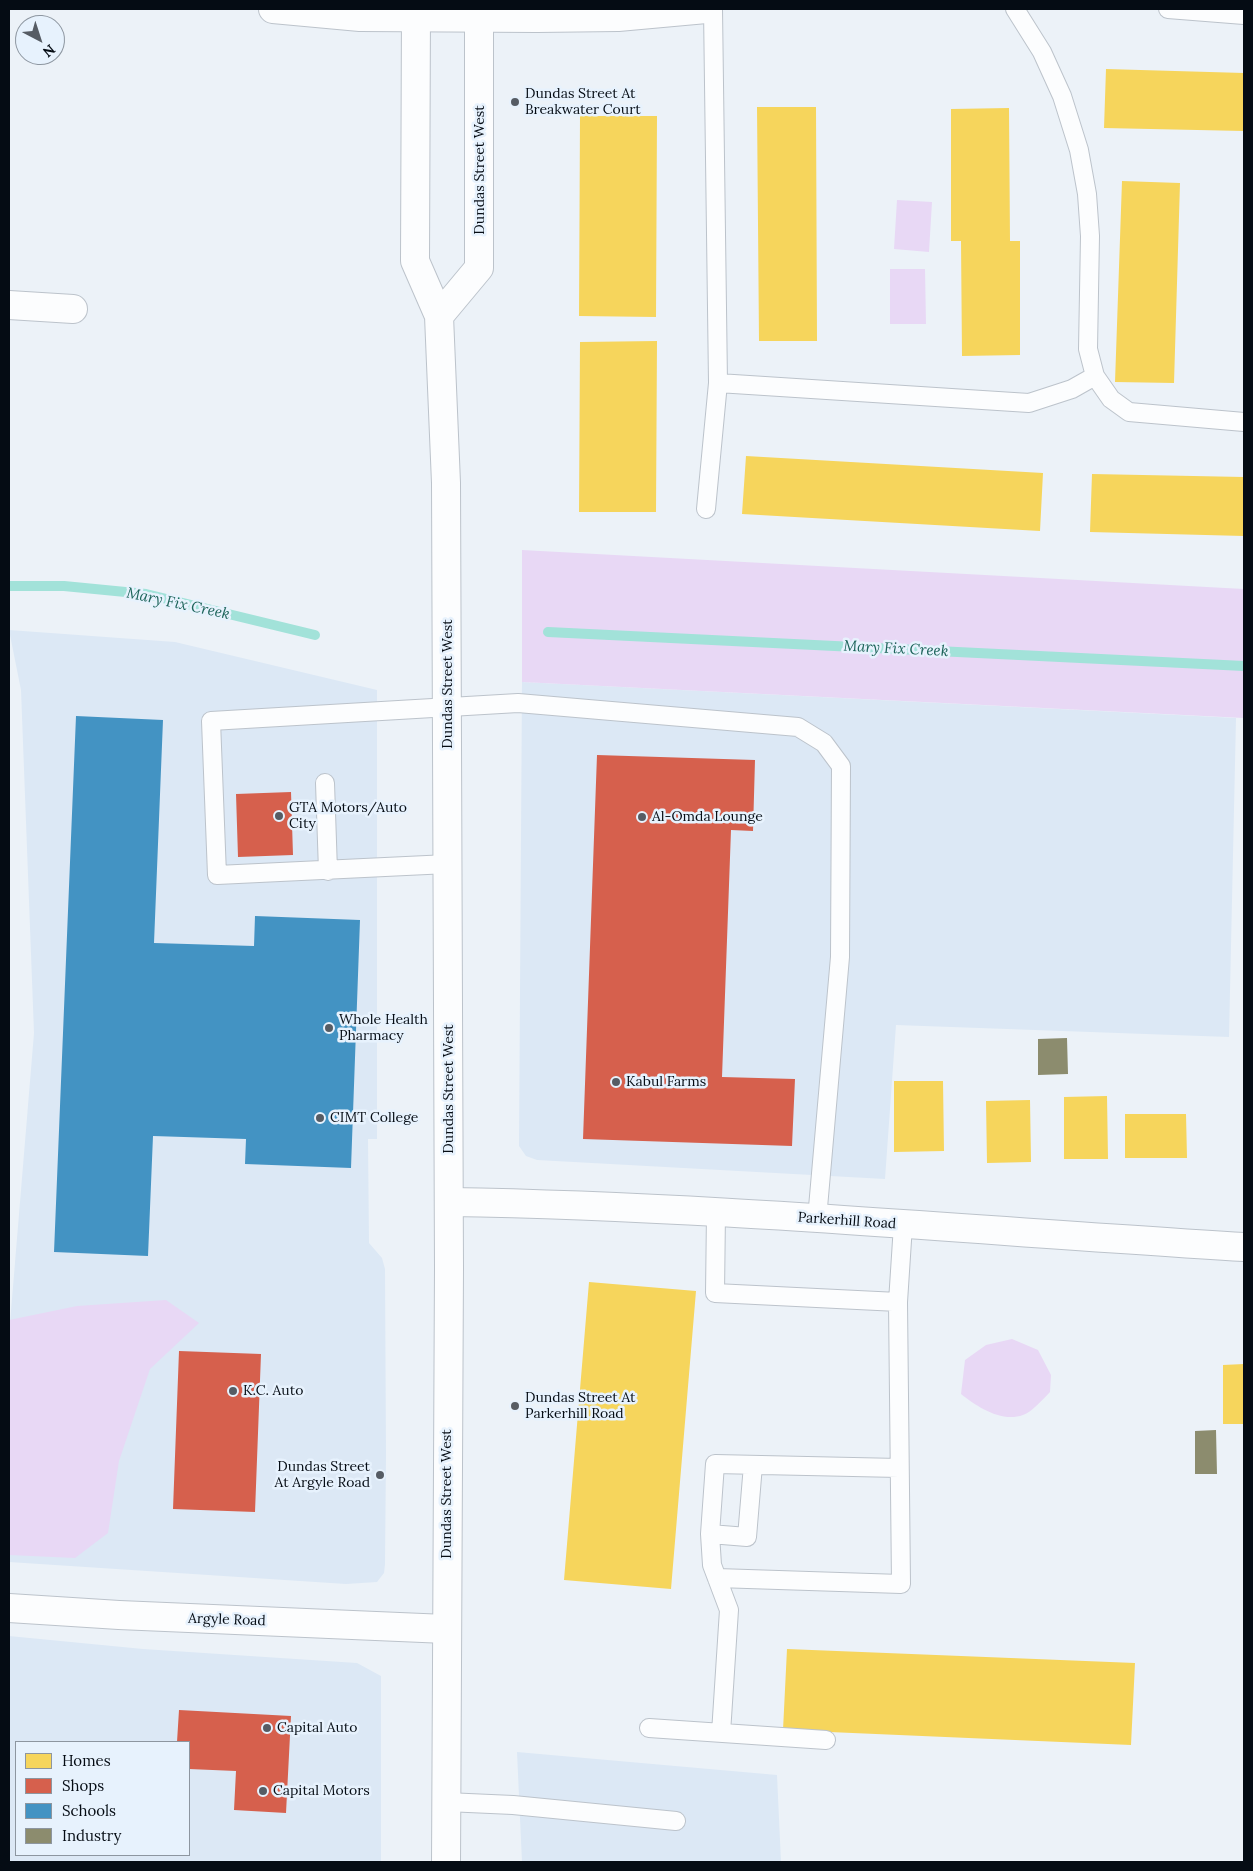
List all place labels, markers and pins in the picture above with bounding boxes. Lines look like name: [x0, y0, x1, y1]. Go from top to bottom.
place label: Dundas Street At Breakwater Court: [525, 86, 641, 118]
marker: Dundas Street At Breakwater Court: [509, 96, 521, 108]
place label: GTA Motors/Auto City: [289, 800, 407, 832]
place label: Al-Omda Lounge: [652, 809, 763, 825]
marker: GTA Motors/Auto City: [273, 810, 285, 822]
marker: Al-Omda Lounge: [636, 811, 648, 823]
place label: Whole Health Pharmacy: [339, 1012, 428, 1044]
marker: Whole Health Pharmacy: [323, 1022, 335, 1034]
place label: Kabul Farms: [626, 1074, 706, 1090]
marker: Kabul Farms: [610, 1076, 622, 1088]
place label: CIMT College: [330, 1110, 418, 1126]
marker: CIMT College: [314, 1112, 326, 1124]
place label: K.C. Auto: [243, 1383, 303, 1399]
marker: K.C. Auto: [227, 1385, 239, 1397]
place label: Dundas Street At Parkerhill Road: [525, 1390, 636, 1422]
marker: Dundas Street At Parkerhill Road: [509, 1400, 521, 1412]
place label: Dundas Street At Argyle Road: [275, 1459, 370, 1491]
marker: Dundas Street At Argyle Road: [374, 1469, 386, 1481]
place label: Capital Auto: [277, 1720, 357, 1736]
marker: Capital Auto: [261, 1722, 273, 1734]
place label: Capital Motors: [273, 1783, 370, 1799]
marker: Capital Motors: [257, 1785, 269, 1797]

